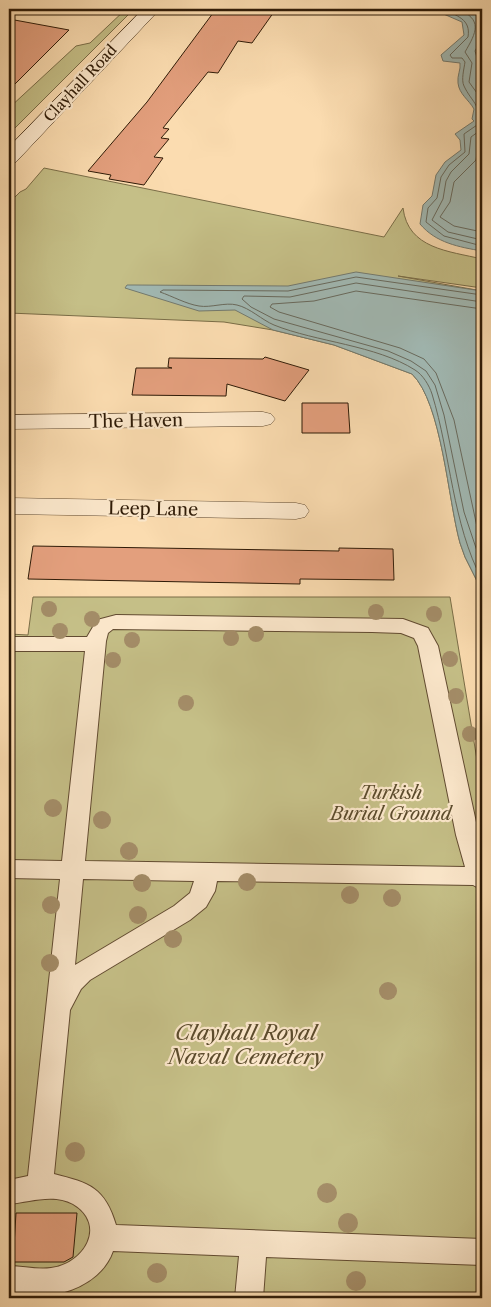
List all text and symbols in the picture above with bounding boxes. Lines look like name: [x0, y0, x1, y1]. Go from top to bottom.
street label: Clayhall Road: [39, 40, 121, 126]
street label: The Haven: [89, 409, 183, 433]
street label: Leep Lane: [108, 497, 198, 521]
park label: Turkish Burial Ground: [329, 782, 454, 825]
park label: Clayhall Royal Naval Cemetery: [166, 1020, 324, 1069]

